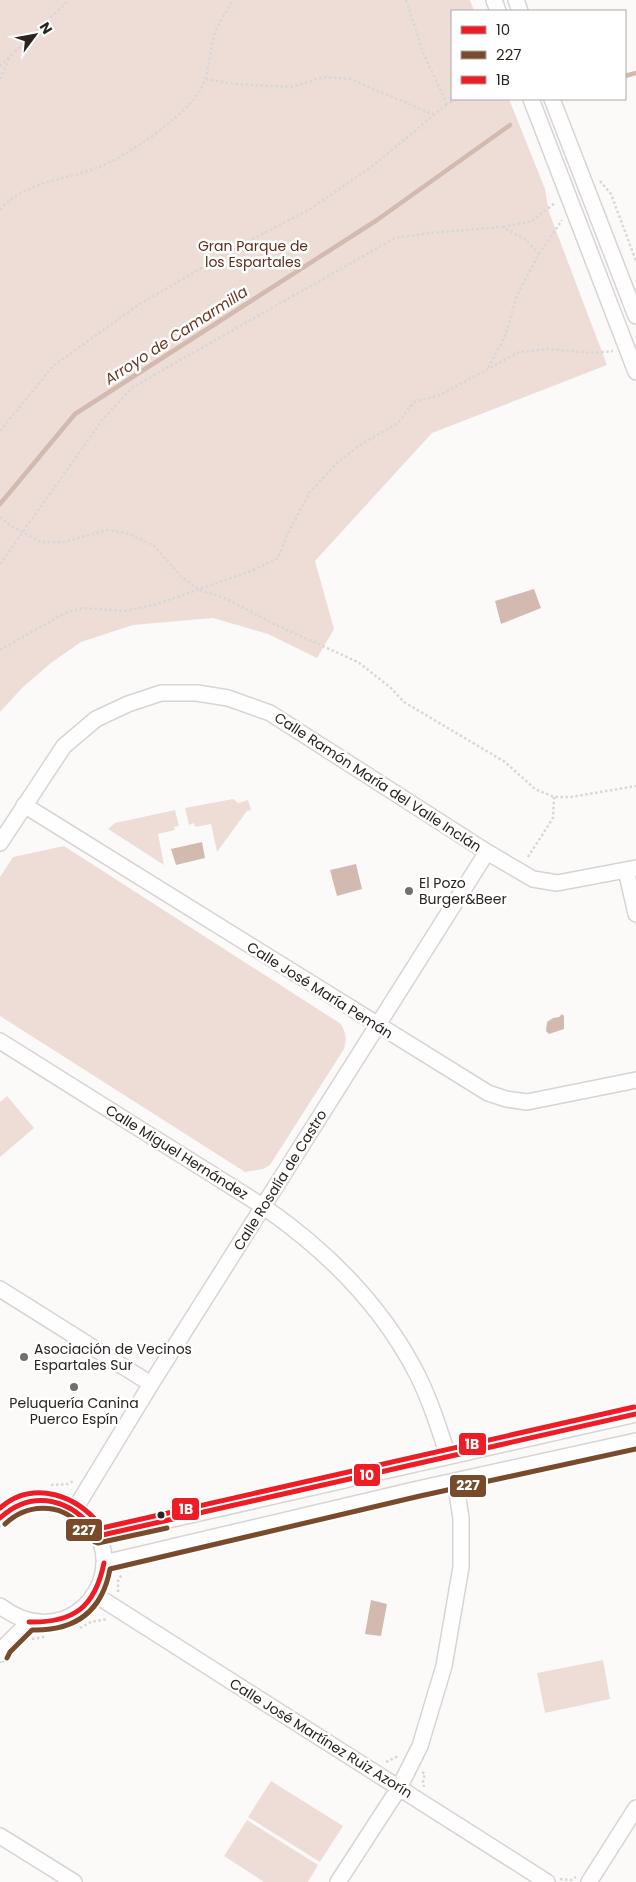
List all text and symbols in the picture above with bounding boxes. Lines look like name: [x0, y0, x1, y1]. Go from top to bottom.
north arrow: [10, 10, 60, 60]
legend: [451, 10, 626, 100]
text: N: [35, 18, 57, 38]
text: 10: [496, 19, 510, 40]
text: 227: [496, 44, 521, 65]
text: 1B: [496, 69, 510, 90]
park label: Gran Parque de los Espartales: [198, 236, 308, 272]
water label: Arroyo de Camarmilla: [99, 281, 252, 390]
street label: Calle Ramón María del Valle Inclán: [271, 707, 485, 857]
place label: El Pozo Burger&Beer: [419, 873, 507, 909]
marker: El Pozo Burger&Beer: [403, 885, 415, 897]
street label: Calle José María Pemán: [243, 937, 397, 1043]
street label: Calle Miguel Hernández: [102, 1100, 252, 1204]
street label: Calle Rosalía de Castro: [228, 1106, 332, 1254]
place label: Asociación de Vecinos Espartales Sur: [34, 1339, 192, 1375]
marker: Asociación de Vecinos Espartales Sur: [18, 1351, 30, 1363]
marker: Peluquería Canina Puerco Espín: [68, 1381, 80, 1393]
place label: Peluquería Canina Puerco Espín: [9, 1393, 139, 1429]
line badge: 1B: [458, 1432, 487, 1456]
text: 1B: [465, 1434, 479, 1454]
line badge: 10: [353, 1463, 381, 1487]
text: 10: [360, 1465, 374, 1485]
line badge: 227: [449, 1474, 487, 1498]
text: 227: [456, 1475, 480, 1495]
line badge: 1B: [171, 1497, 200, 1521]
text: 1B: [179, 1499, 193, 1519]
unlabelled marker: [156, 1510, 166, 1520]
line badge: 227: [65, 1518, 103, 1542]
text: 227: [72, 1520, 96, 1540]
street label: Calle José Martínez Ruiz Azorín: [226, 1673, 416, 1803]

